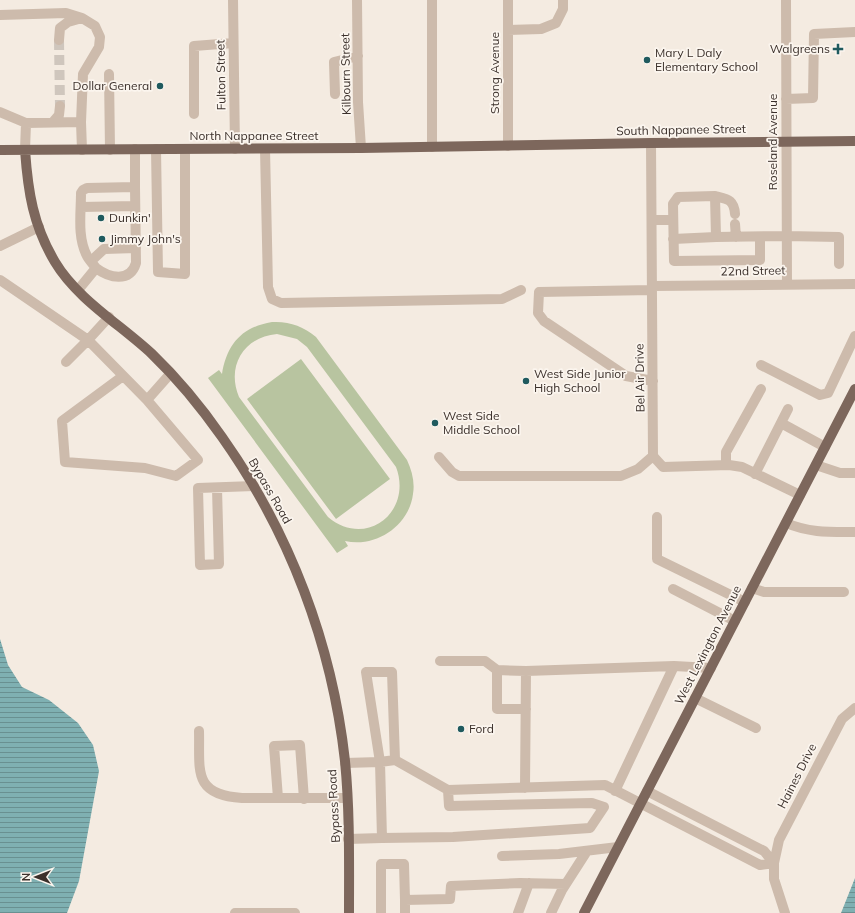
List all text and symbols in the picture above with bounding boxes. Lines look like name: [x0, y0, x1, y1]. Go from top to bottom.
street label: Strong Avenue: [487, 32, 502, 114]
street label: Kilbourn Street: [337, 33, 354, 115]
street label: Fulton Street: [212, 40, 229, 111]
place label: Walgreens: [770, 41, 830, 56]
marker: Walgreens: [833, 44, 843, 54]
place label: Mary L Daly Elementary School: [655, 45, 758, 74]
marker: Mary L Daly Elementary School: [642, 55, 652, 65]
place label: Dollar General: [73, 78, 152, 93]
marker: Dollar General: [155, 81, 165, 91]
street label: Roseland Avenue: [765, 94, 780, 190]
street label: South Nappanee Street: [616, 121, 746, 138]
street label: North Nappanee Street: [189, 128, 319, 143]
place label: Dunkin': [109, 210, 151, 225]
marker: Dunkin': [96, 213, 106, 223]
place label: Jimmy John's: [110, 231, 181, 246]
marker: Jimmy John's: [97, 234, 107, 244]
street label: 22nd Street: [720, 262, 786, 279]
street label: Bel Air Drive: [631, 343, 648, 413]
place label: West Side Junior High School: [534, 366, 626, 395]
marker: West Side Junior High School: [521, 376, 531, 386]
place label: West Side Middle School: [443, 408, 520, 437]
marker: West Side Middle School: [430, 418, 440, 428]
street label: Bypass Road: [246, 455, 295, 526]
street label: West Lexington Avenue: [671, 583, 744, 707]
place label: Ford: [469, 721, 494, 736]
marker: Ford: [456, 724, 466, 734]
street label: Haines Drive: [774, 741, 819, 811]
street label: Bypass Road: [324, 769, 343, 843]
north arrow: [16, 857, 56, 897]
text: N: [19, 873, 33, 881]

